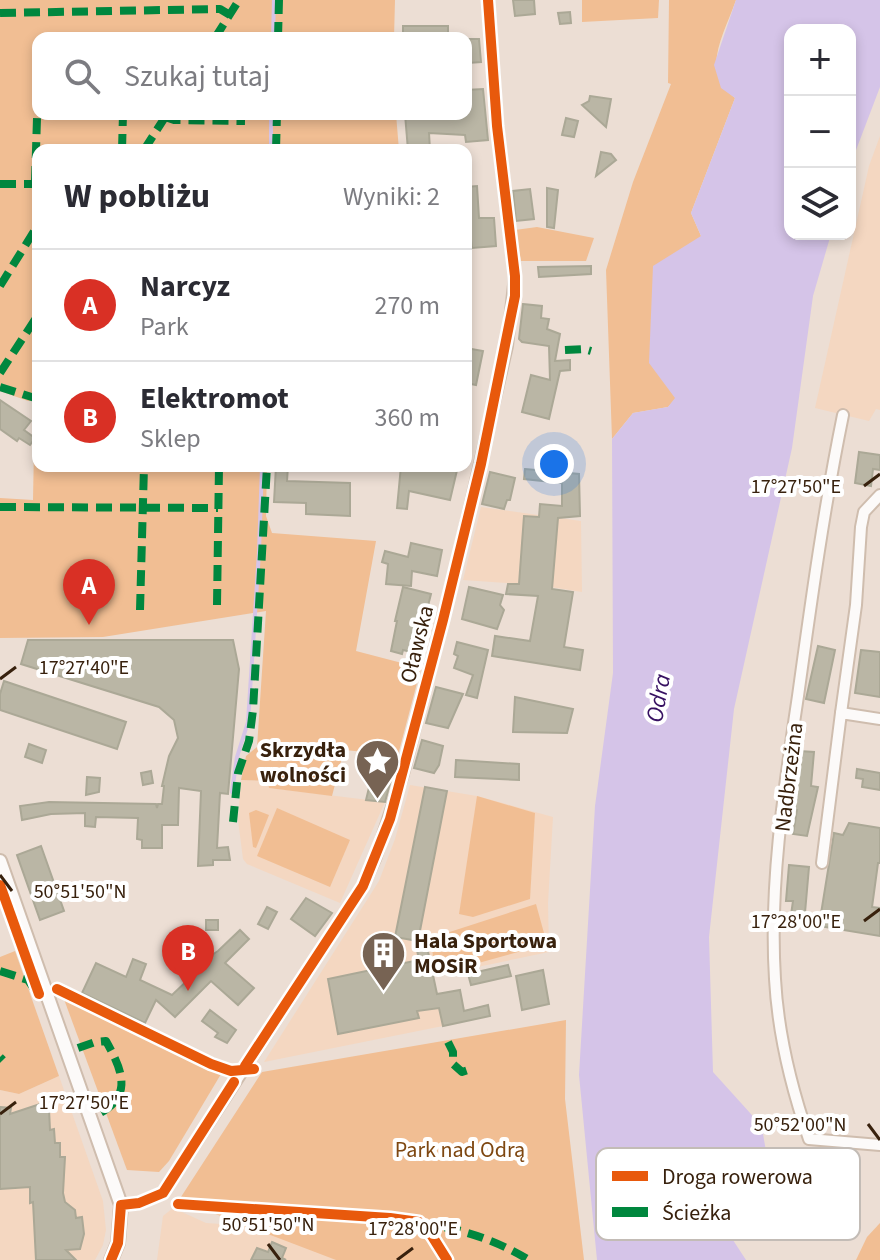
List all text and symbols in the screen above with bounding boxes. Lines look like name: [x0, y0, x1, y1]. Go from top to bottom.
map controls: [784, 24, 856, 240]
button: +: [784, 24, 856, 96]
search box: [32, 32, 472, 120]
icon: search: [60, 54, 104, 98]
text: Szukaj tutaj: [124, 55, 270, 98]
button: −: [784, 96, 856, 168]
button: layers: [784, 168, 856, 240]
text: W pobliżu: [64, 172, 210, 221]
text: Wyniki: 2: [343, 178, 440, 215]
text: Narcyz: [140, 265, 230, 308]
text: A: [83, 287, 97, 324]
text: 270 m: [374, 287, 440, 324]
text: Park: [140, 308, 189, 345]
text: Elektromot: [140, 377, 289, 420]
text: B: [82, 399, 98, 436]
text: 360 m: [374, 399, 440, 436]
text: Sklep: [140, 420, 201, 457]
your location: [534, 444, 574, 484]
text: 17°27'50"E: [751, 473, 841, 501]
pin: A: [63, 559, 115, 625]
street label: Oławska: [392, 602, 442, 686]
text: 17°27'40"E: [39, 654, 129, 682]
water label: Odra: [637, 671, 680, 725]
street label: Nadbrzeżna: [766, 721, 812, 834]
place label: Skrzydła wolności: [260, 734, 346, 791]
place icon: Skrzydła wolności: [353, 738, 401, 801]
text: 50°51'50"N: [34, 878, 126, 906]
text: 17°28'00"E: [751, 908, 841, 936]
pin: B: [162, 925, 214, 991]
place label: Hala Sportowa MOSiR: [414, 925, 557, 982]
building icon: Hala Sportowa MOSiR: [359, 929, 407, 992]
text: 17°27'50"E: [39, 1089, 129, 1117]
text: 50°52'00"N: [754, 1111, 846, 1139]
park label: Park nad Odrą: [395, 1134, 525, 1166]
legend: [596, 1148, 860, 1240]
text: Droga rowerowa: [662, 1161, 813, 1193]
text: Ścieżka: [662, 1197, 731, 1229]
text: 50°51'50"N: [222, 1211, 314, 1239]
text: 17°28'00"E: [368, 1215, 458, 1243]

